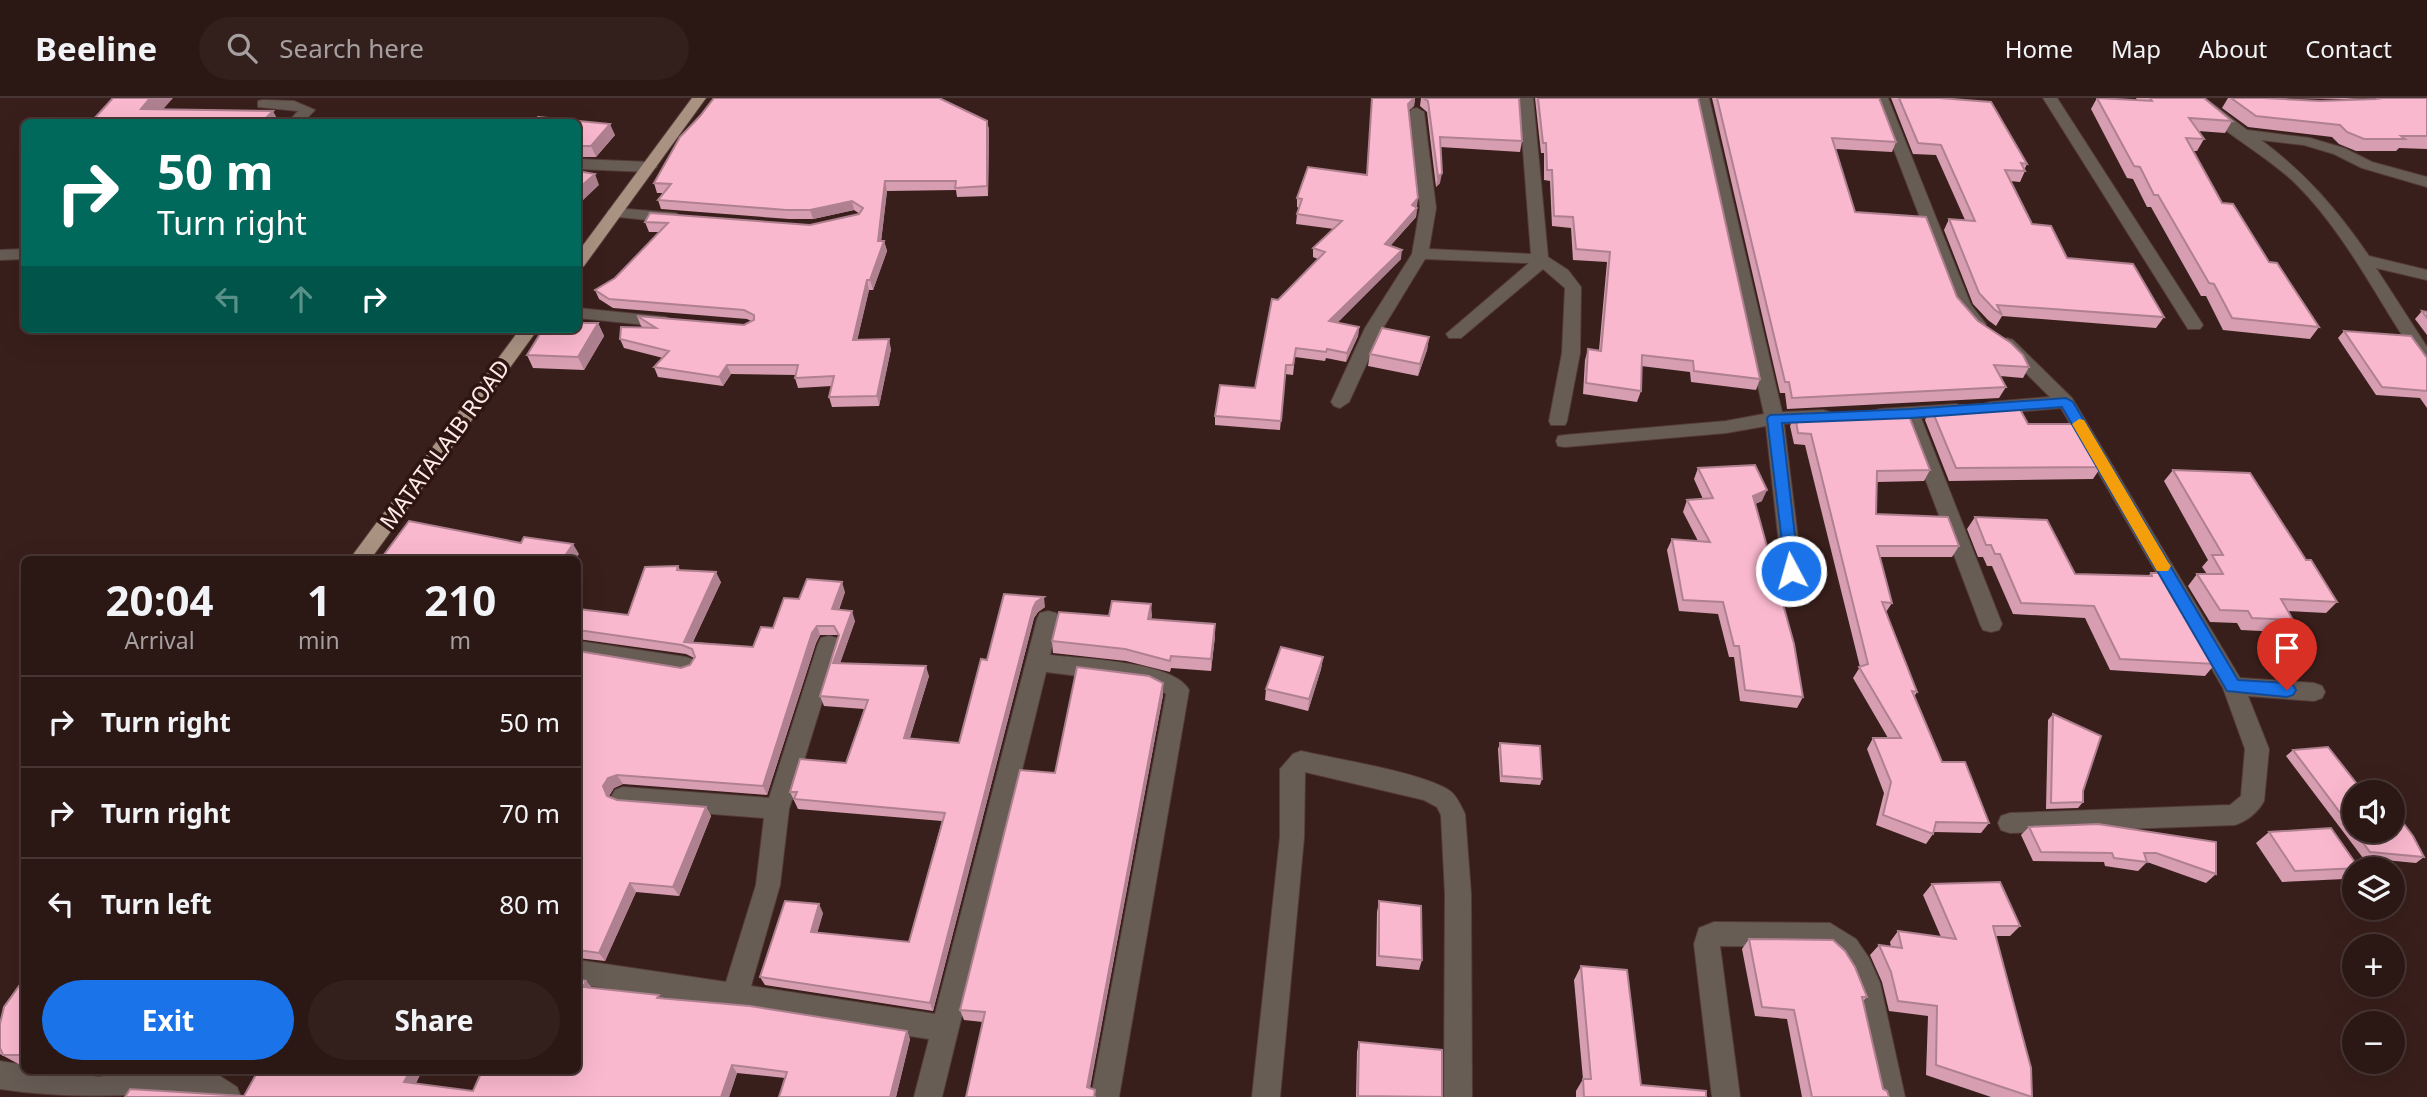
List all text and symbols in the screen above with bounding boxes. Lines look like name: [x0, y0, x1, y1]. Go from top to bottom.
search box: [199, 17, 689, 80]
text: Beeline: [35, 26, 157, 71]
icon: search: [223, 29, 261, 67]
text: Search here: [279, 30, 424, 66]
text: Home: [2005, 32, 2073, 65]
text: Map: [2111, 32, 2161, 65]
text: About: [2199, 32, 2267, 65]
text: Contact: [2305, 32, 2392, 65]
text: 50 m: [157, 138, 274, 204]
icon: right: [42, 147, 133, 238]
text: Turn right: [157, 201, 307, 244]
icon: left: [209, 280, 247, 318]
icon: ahead: [282, 280, 320, 318]
icon: right: [355, 280, 393, 318]
street label: MATATALAIB ROAD: [371, 353, 517, 535]
position arrow: [1754, 534, 1828, 608]
text: 20:04: [106, 571, 213, 628]
text: 1: [307, 571, 331, 628]
text: 210: [424, 571, 496, 628]
pin: [2257, 618, 2317, 690]
text: Arrival: [124, 624, 195, 656]
text: min: [298, 624, 340, 656]
text: m: [450, 624, 471, 656]
icon: arrive: [2268, 629, 2306, 667]
icon: right: [42, 703, 80, 741]
text: Turn right: [101, 704, 231, 740]
text: 50 m: [499, 704, 560, 740]
map controls: [2342, 780, 2405, 1074]
button: sound: [2342, 780, 2405, 843]
icon: right: [42, 794, 80, 832]
text: Turn right: [101, 795, 231, 831]
text: 70 m: [499, 795, 560, 831]
button: layers: [2342, 857, 2405, 920]
icon: left: [42, 885, 80, 923]
text: Turn left: [101, 886, 212, 922]
text: 80 m: [499, 886, 560, 922]
button: +: [2342, 934, 2405, 997]
button: Exit: [42, 980, 294, 1060]
button: Share: [308, 980, 560, 1060]
button: −: [2342, 1011, 2405, 1074]

